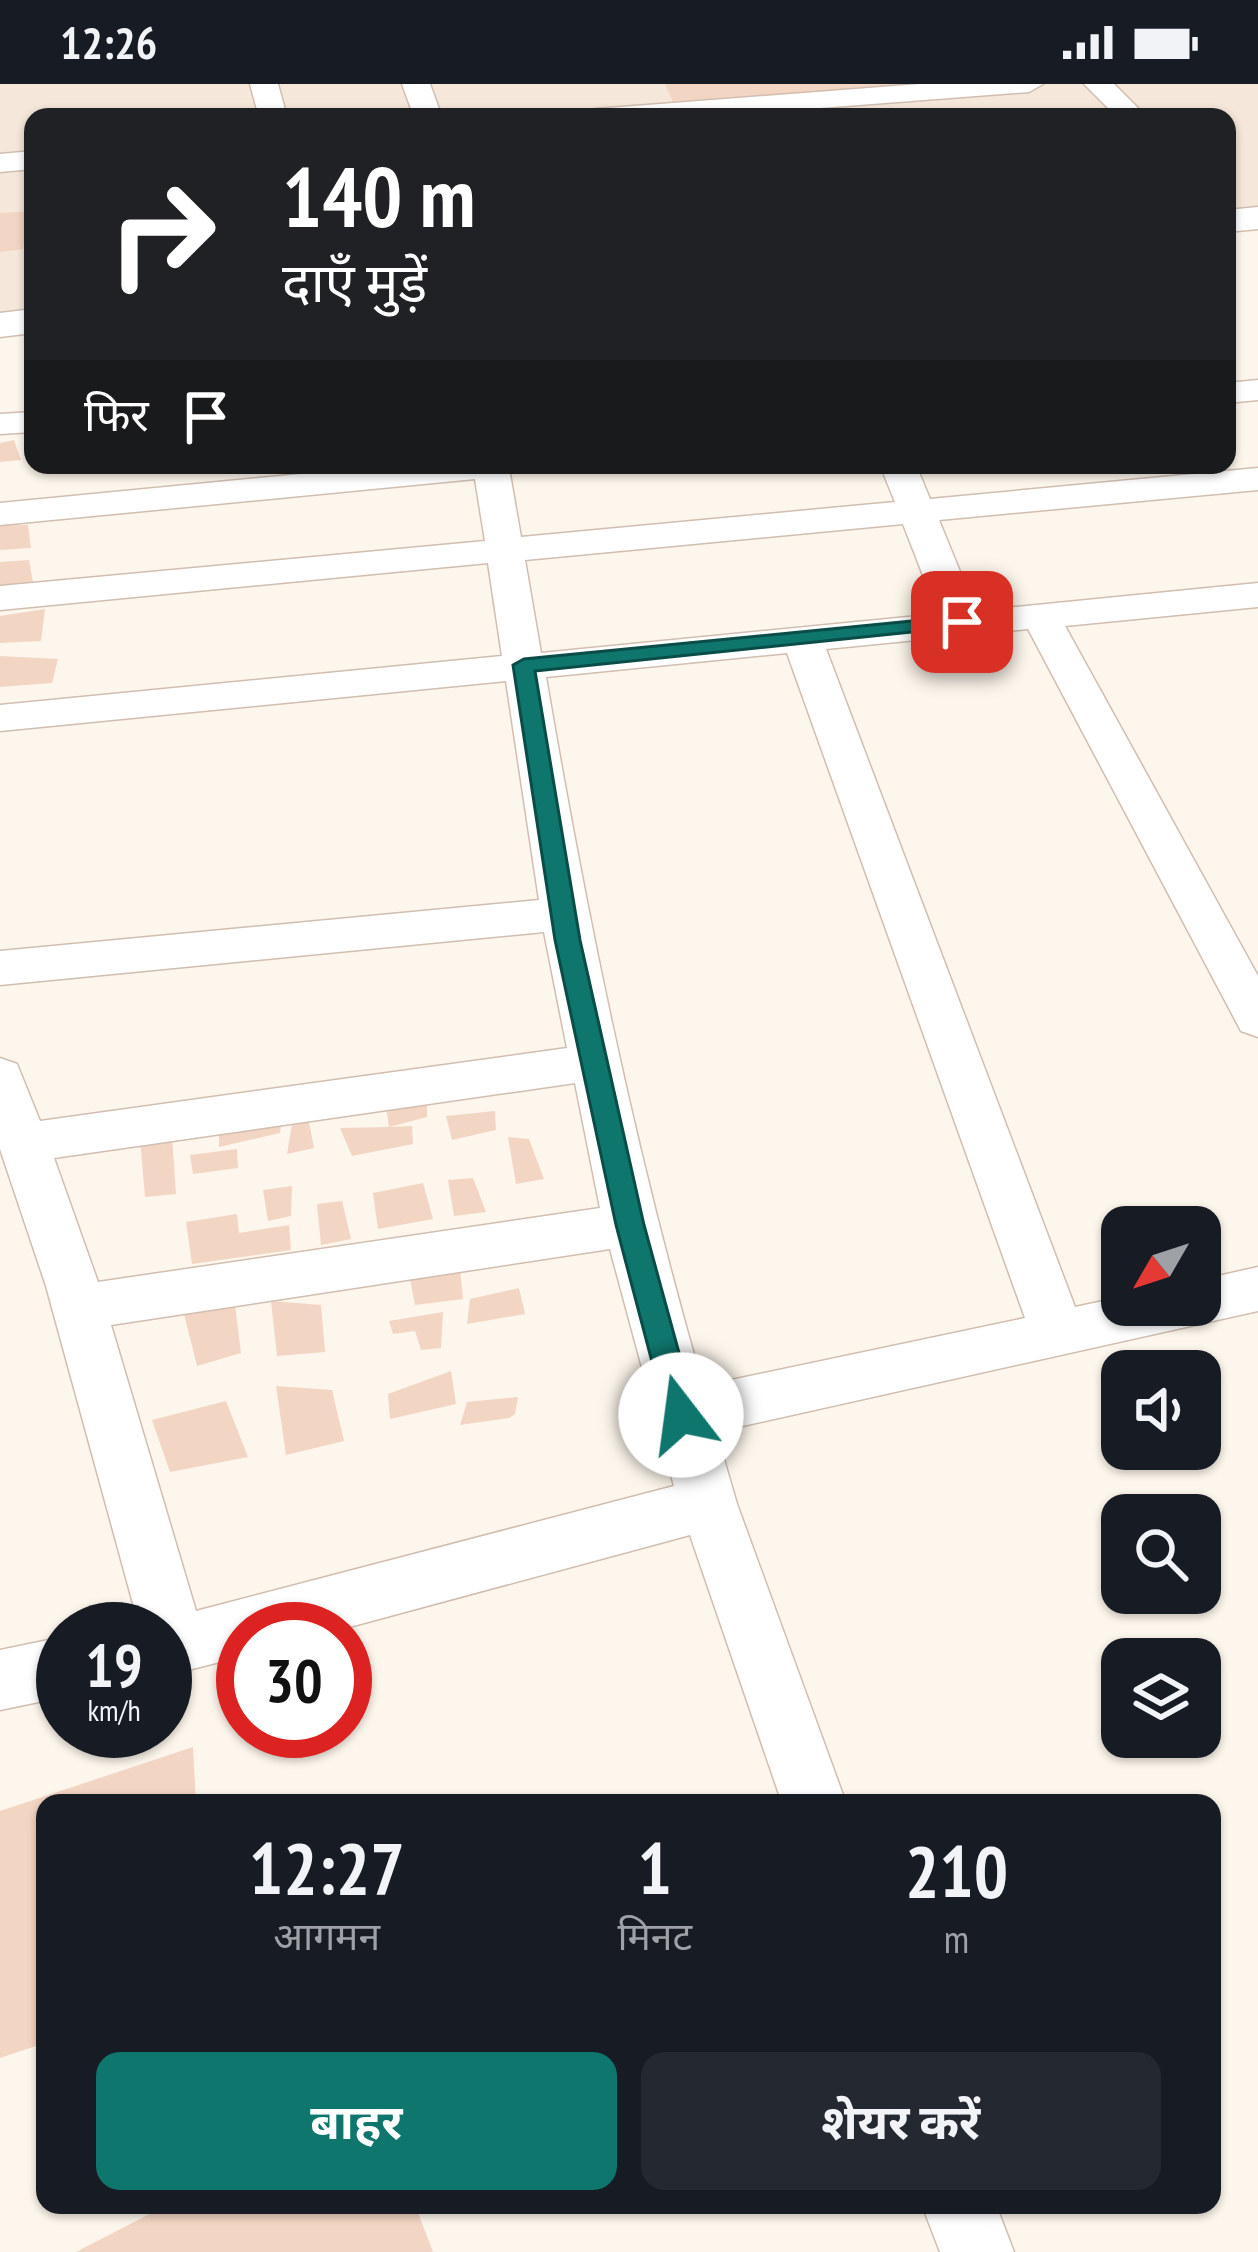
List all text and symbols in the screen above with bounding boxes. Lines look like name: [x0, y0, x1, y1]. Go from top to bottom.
text: 12:26: [60, 13, 157, 71]
text: 140 m: [282, 141, 475, 250]
icon: right: [84, 156, 240, 312]
text: दाएँ मुड़ें: [282, 247, 427, 317]
icon: arrive: [173, 384, 239, 450]
text: फिर: [84, 385, 149, 443]
pin: [911, 571, 1013, 673]
icon: arrive: [929, 589, 995, 655]
north arrow: [1101, 1206, 1221, 1326]
map controls: [1101, 1206, 1221, 1758]
button: sound: [1101, 1350, 1221, 1470]
position arrow: [618, 1352, 744, 1478]
button: search: [1101, 1494, 1221, 1614]
speed limit sign: 30: [216, 1602, 372, 1758]
text: 19: [85, 1626, 143, 1704]
button: layers: [1101, 1638, 1221, 1758]
text: km/h: [87, 1690, 141, 1729]
text: 12:27: [249, 1821, 405, 1914]
text: 1: [638, 1821, 672, 1914]
text: 210: [905, 1824, 1008, 1917]
text: आगमन: [273, 1910, 380, 1961]
text: मिनट: [617, 1910, 692, 1961]
text: m: [944, 1913, 969, 1964]
button: बाहर: [96, 2052, 617, 2190]
button: शेयर करें: [641, 2052, 1161, 2190]

